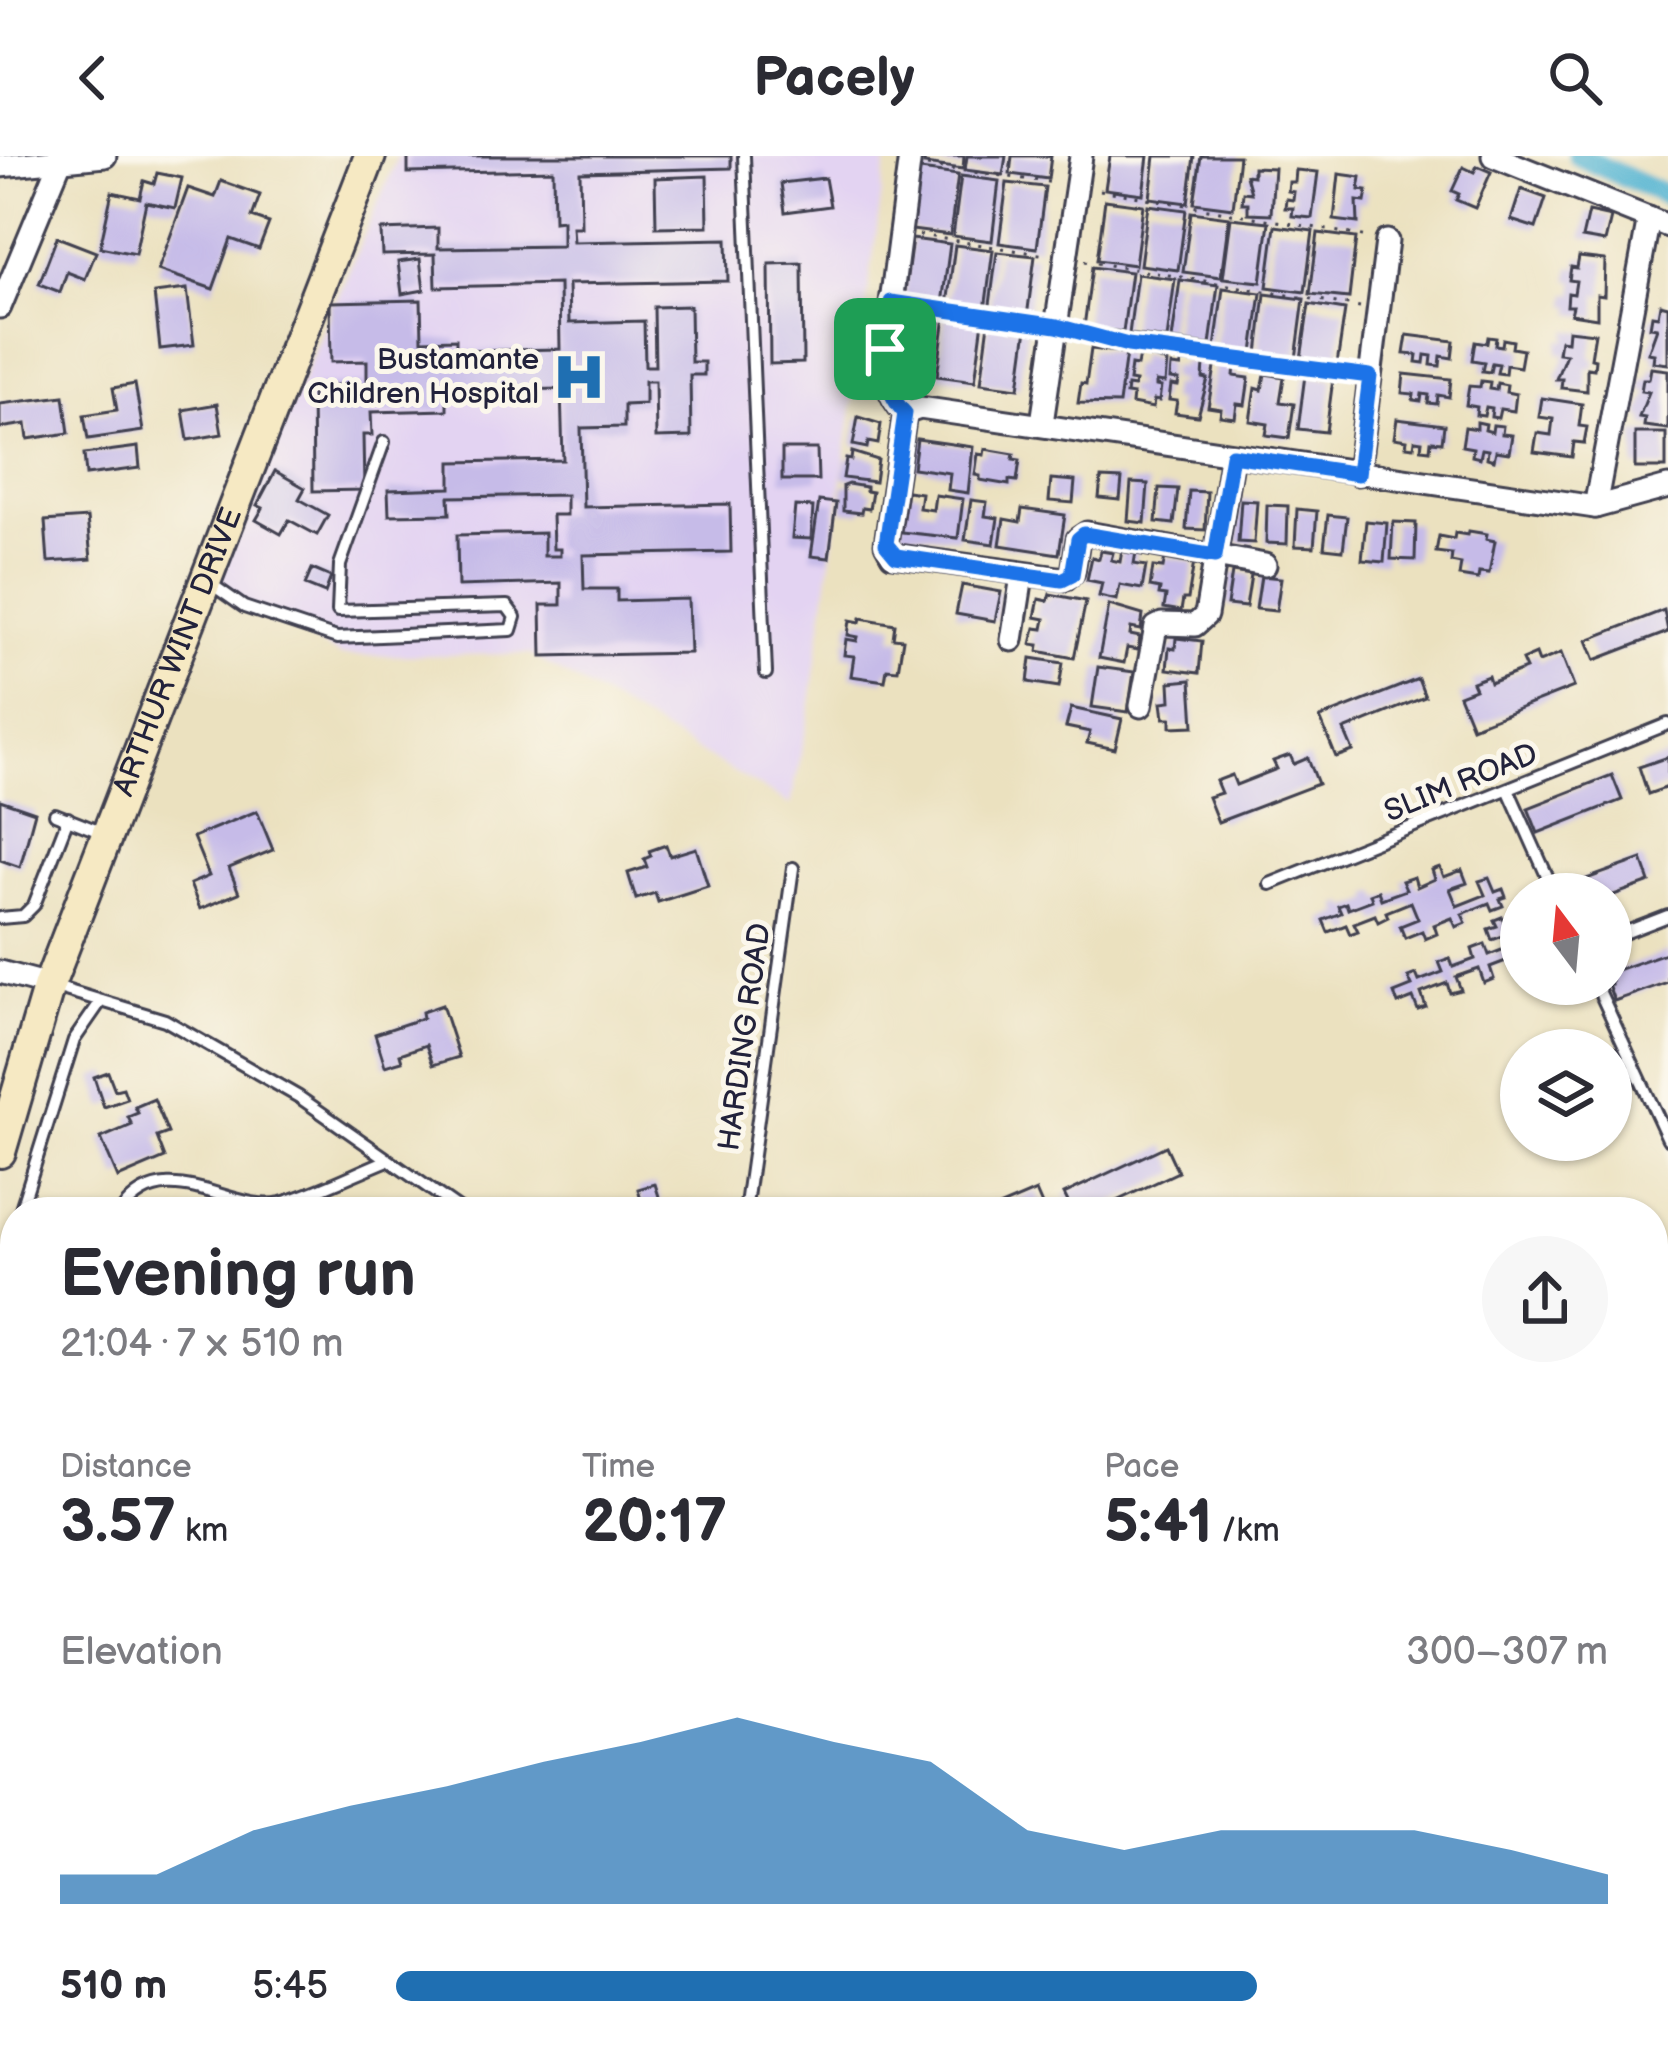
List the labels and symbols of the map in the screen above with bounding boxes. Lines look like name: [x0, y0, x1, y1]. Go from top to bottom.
pin: [834, 298, 936, 400]
place label: Bustamante Children Hospital: [307, 342, 539, 412]
hospital icon: Bustamante Children Hospital: [550, 348, 608, 406]
street label: ARTHUR WINT DRIVE: [106, 503, 250, 801]
street label: SLIM ROAD: [1379, 736, 1543, 830]
north arrow: [1500, 873, 1632, 1005]
street label: HARDING ROAD: [711, 921, 779, 1153]

